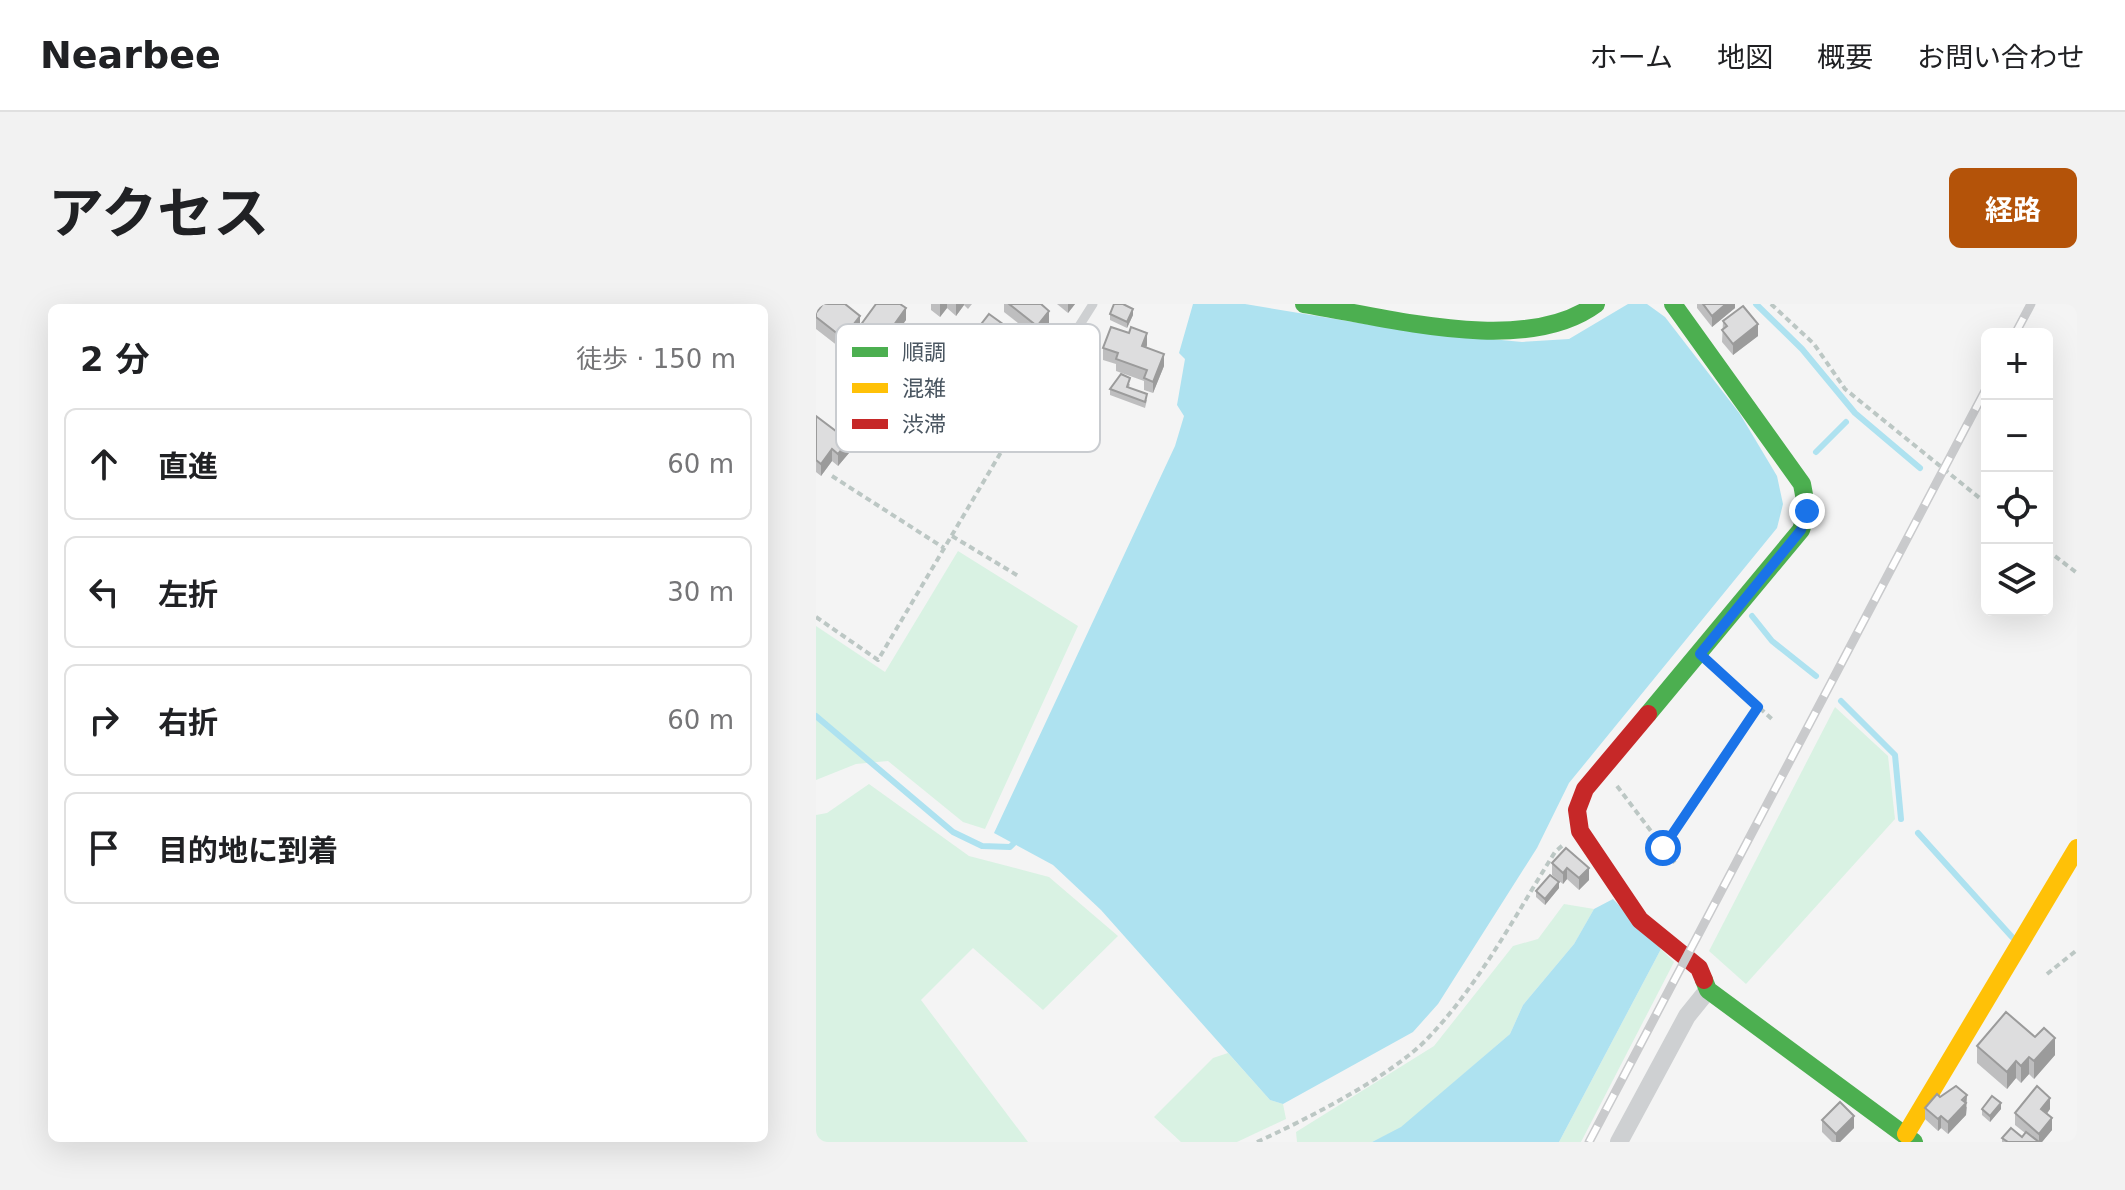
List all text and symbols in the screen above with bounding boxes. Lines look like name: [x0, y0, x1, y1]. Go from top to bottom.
text: Nearbee: [40, 33, 221, 77]
text: ホーム: [1590, 41, 1673, 74]
text: 地図: [1717, 41, 1773, 74]
text: 概要: [1817, 41, 1873, 74]
text: お問い合わせ: [1917, 41, 2085, 74]
button: 経路: [1949, 168, 2077, 248]
text: アクセス: [48, 181, 269, 246]
legend: [836, 324, 1100, 452]
map controls: [1981, 328, 2053, 616]
button: +: [1981, 328, 2053, 400]
text: 2 分: [80, 339, 150, 379]
text: 順調: [902, 340, 946, 365]
text: 徒歩 · 150 m: [576, 344, 736, 374]
text: 混雑: [902, 376, 946, 401]
button: −: [1981, 400, 2053, 472]
text: 渋滞: [902, 412, 946, 437]
icon: ahead: [82, 442, 126, 486]
text: 直進: [158, 449, 218, 484]
text: 60 m: [667, 449, 734, 479]
button: locate: [1981, 472, 2053, 544]
route end: [1789, 493, 1825, 529]
button: layers: [1981, 544, 2053, 616]
icon: left: [82, 570, 126, 614]
text: 左折: [158, 577, 218, 612]
text: 30 m: [667, 577, 734, 607]
icon: right: [82, 698, 126, 742]
text: 右折: [158, 705, 218, 740]
text: 60 m: [667, 705, 734, 735]
icon: arrive: [82, 826, 126, 870]
route start: [1645, 830, 1681, 866]
text: 目的地に到着: [158, 833, 338, 868]

